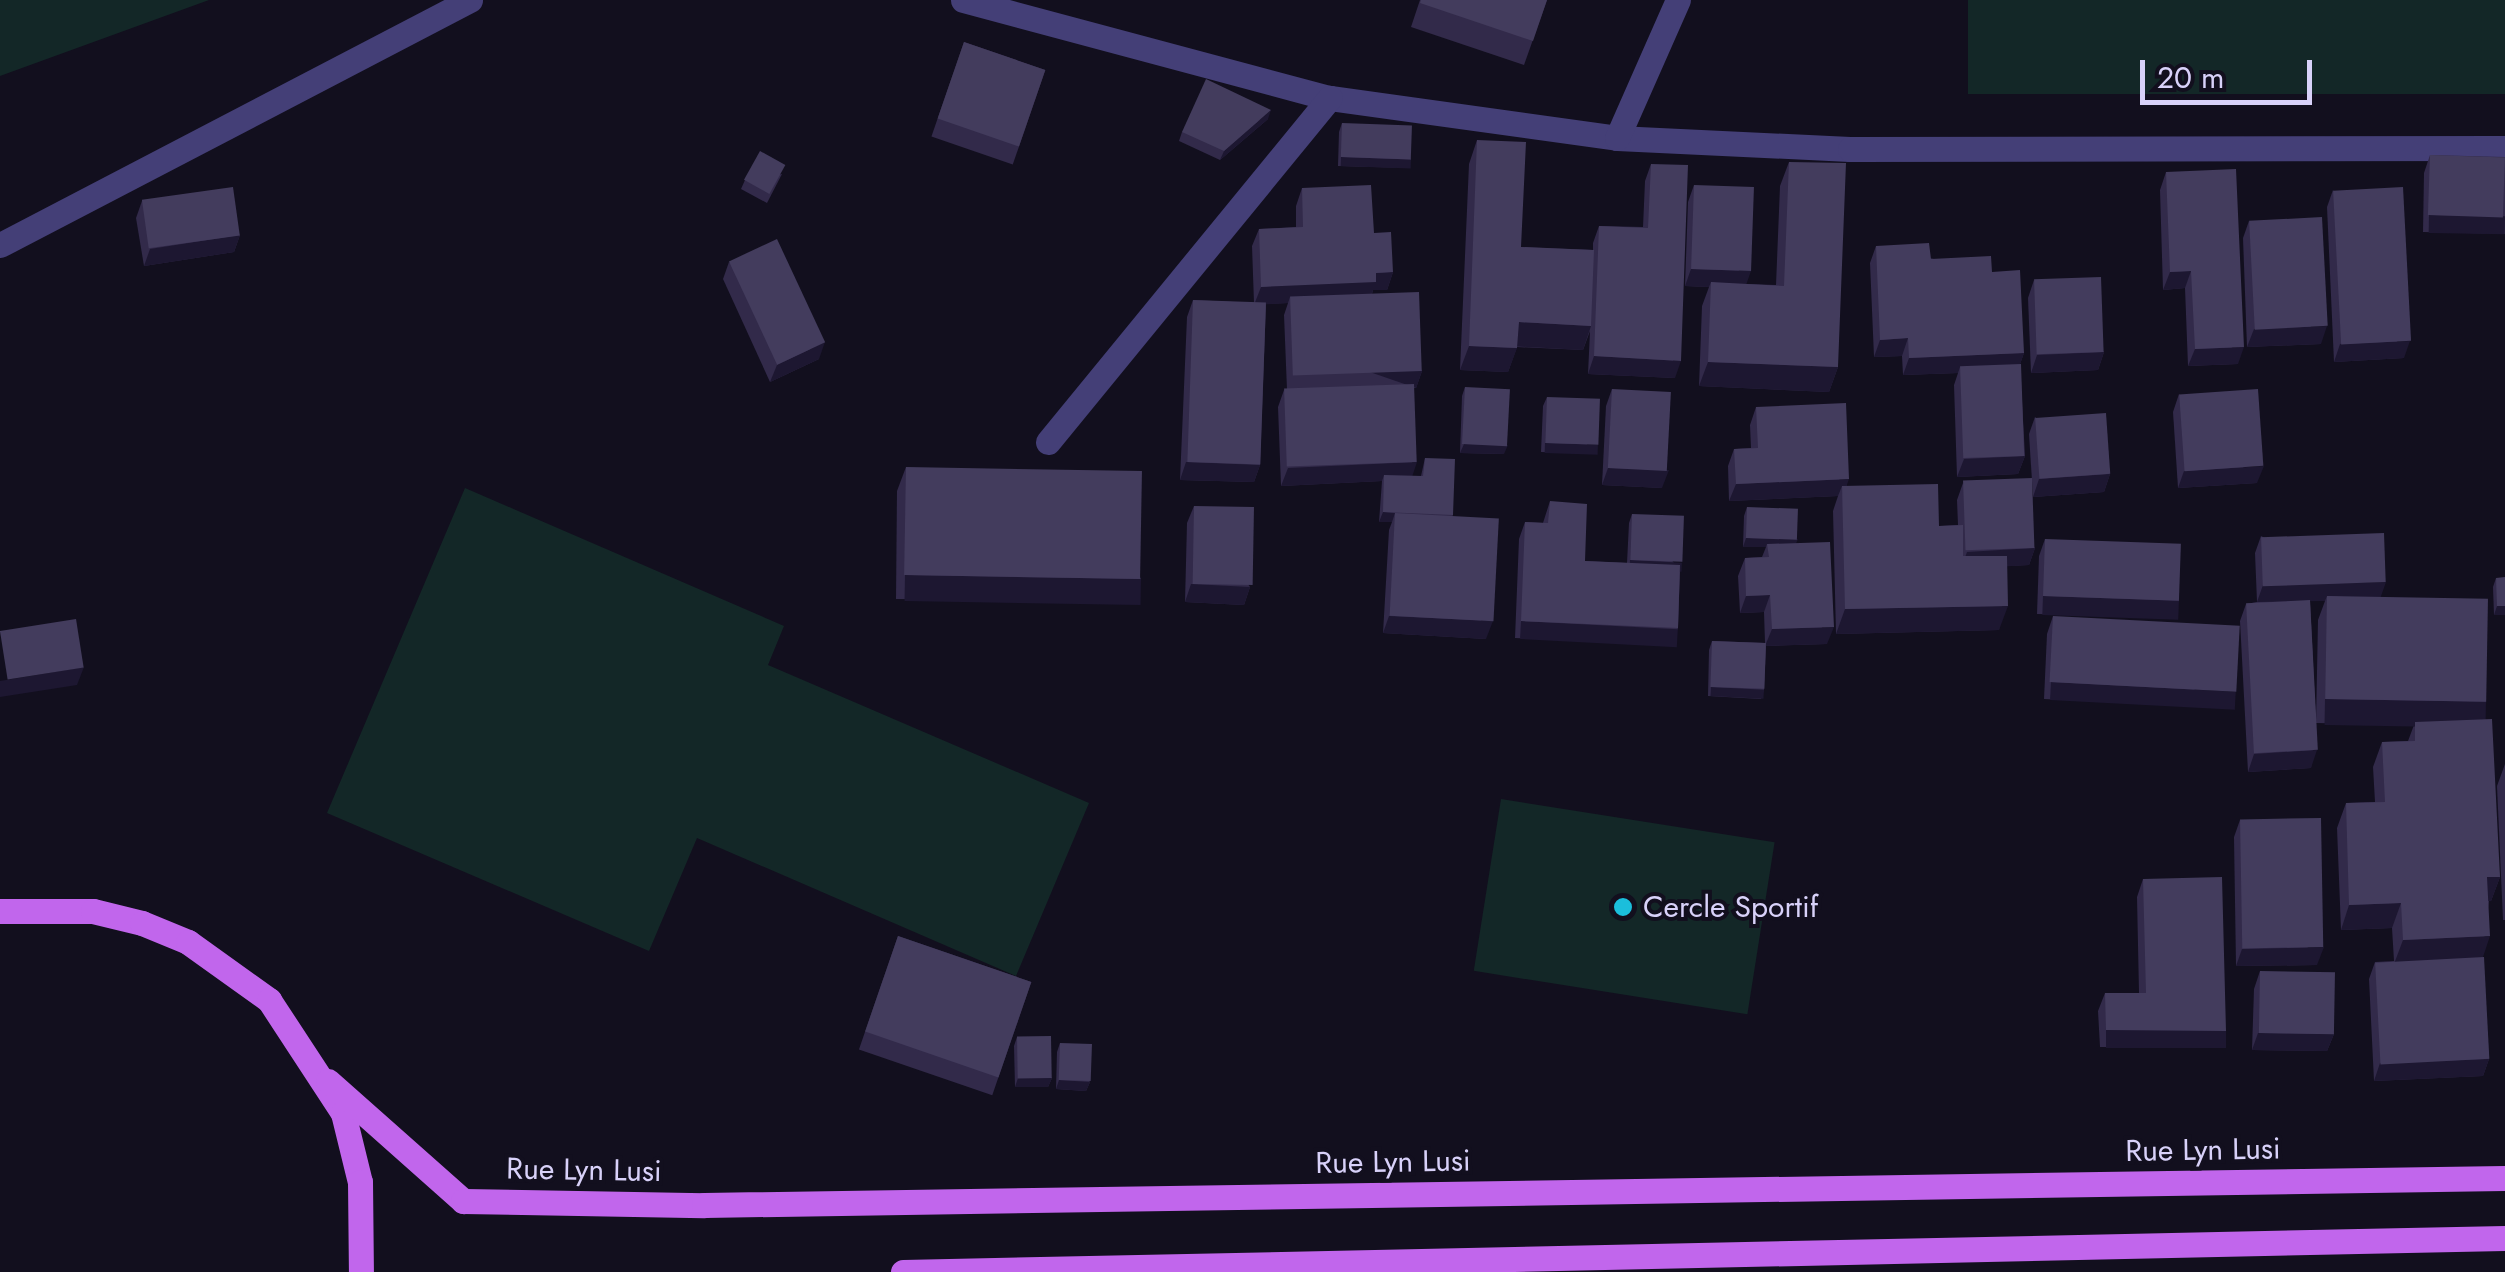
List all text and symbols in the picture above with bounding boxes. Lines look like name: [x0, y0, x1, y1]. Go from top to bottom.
scale bar: [2145, 40, 2318, 102]
text: 20 m: [2157, 56, 2224, 99]
place label: Cercle Sportif: [1643, 889, 1818, 925]
marker: Cercle Sportif: [1612, 896, 1634, 918]
street label: Rue Lyn Lusi: [2125, 1131, 2281, 1169]
street label: Rue Lyn Lusi: [1315, 1143, 1471, 1181]
street label: Rue Lyn Lusi: [506, 1151, 662, 1189]

